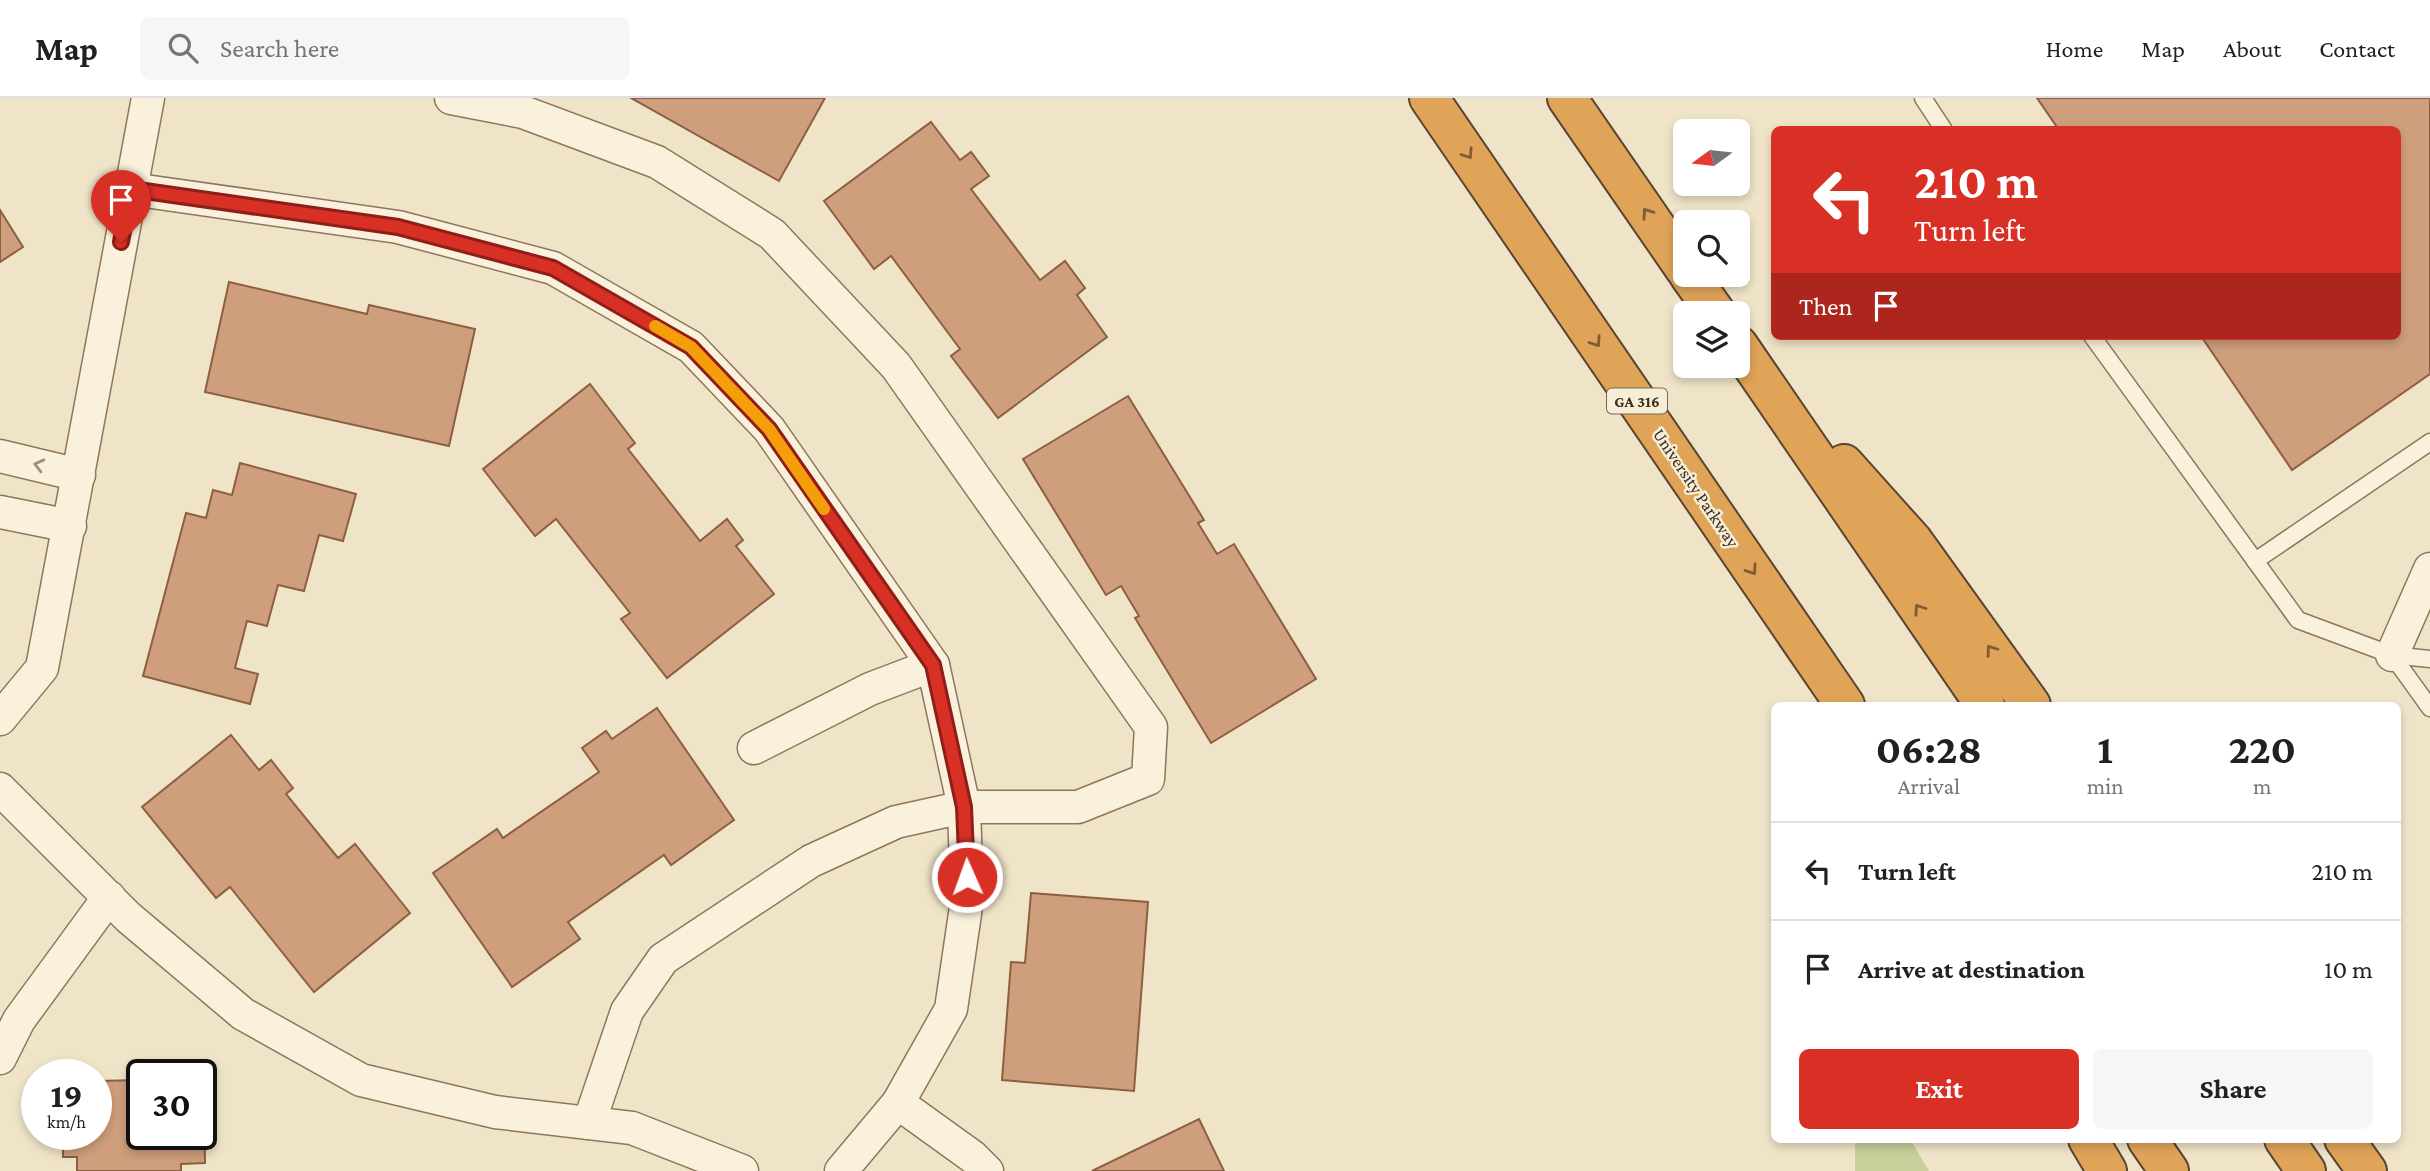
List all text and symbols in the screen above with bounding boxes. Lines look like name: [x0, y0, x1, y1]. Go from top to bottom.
search box: [140, 17, 630, 80]
icon: search: [164, 29, 202, 67]
text: Map: [35, 30, 98, 67]
text: Search here: [220, 34, 339, 63]
text: Home: [2046, 35, 2103, 62]
text: Map: [2141, 35, 2185, 62]
text: About: [2223, 35, 2281, 62]
text: Contact: [2319, 35, 2395, 62]
north arrow: [1673, 119, 1750, 196]
map controls: [1673, 119, 1750, 378]
one-way arrow: [1460, 146, 1472, 159]
icon: left: [1799, 154, 1890, 245]
text: 210 m: [1914, 154, 2038, 209]
pin: [91, 170, 151, 242]
icon: arrive: [102, 181, 140, 219]
one-way arrow: [1642, 208, 1655, 221]
button: search: [1673, 210, 1750, 287]
text: Turn left: [1914, 212, 2025, 248]
icon: arrive: [1867, 287, 1905, 325]
text: Then: [1799, 292, 1853, 321]
button: layers: [1673, 301, 1750, 378]
one-way arrow: [1588, 334, 1600, 347]
road number: GA 316: [1607, 388, 1667, 414]
street label: University Parkway: [1649, 425, 1744, 552]
one-way arrow: [33, 459, 45, 474]
one-way arrow: [1744, 562, 1756, 575]
one-way arrow: [1915, 604, 1927, 617]
one-way arrow: [1987, 645, 1999, 658]
text: 06:28: [1876, 725, 1982, 772]
text: 1: [2097, 725, 2113, 772]
text: 220: [2228, 725, 2296, 772]
text: Arrival: [1898, 773, 1960, 799]
text: min: [2087, 773, 2124, 799]
text: m: [2253, 773, 2272, 799]
position arrow: [930, 840, 1004, 914]
icon: left: [1799, 852, 1837, 890]
text: Turn left: [1858, 857, 1956, 886]
text: 210 m: [2312, 857, 2373, 886]
icon: arrive: [1799, 950, 1837, 988]
text: Arrive at destination: [1858, 955, 2085, 984]
text: 10 m: [2324, 955, 2373, 984]
button: Exit: [1799, 1049, 2079, 1129]
button: Share: [2093, 1049, 2373, 1129]
speed limit sign: 30: [126, 1059, 217, 1150]
text: 19: [50, 1076, 83, 1115]
text: km/h: [47, 1112, 86, 1132]

